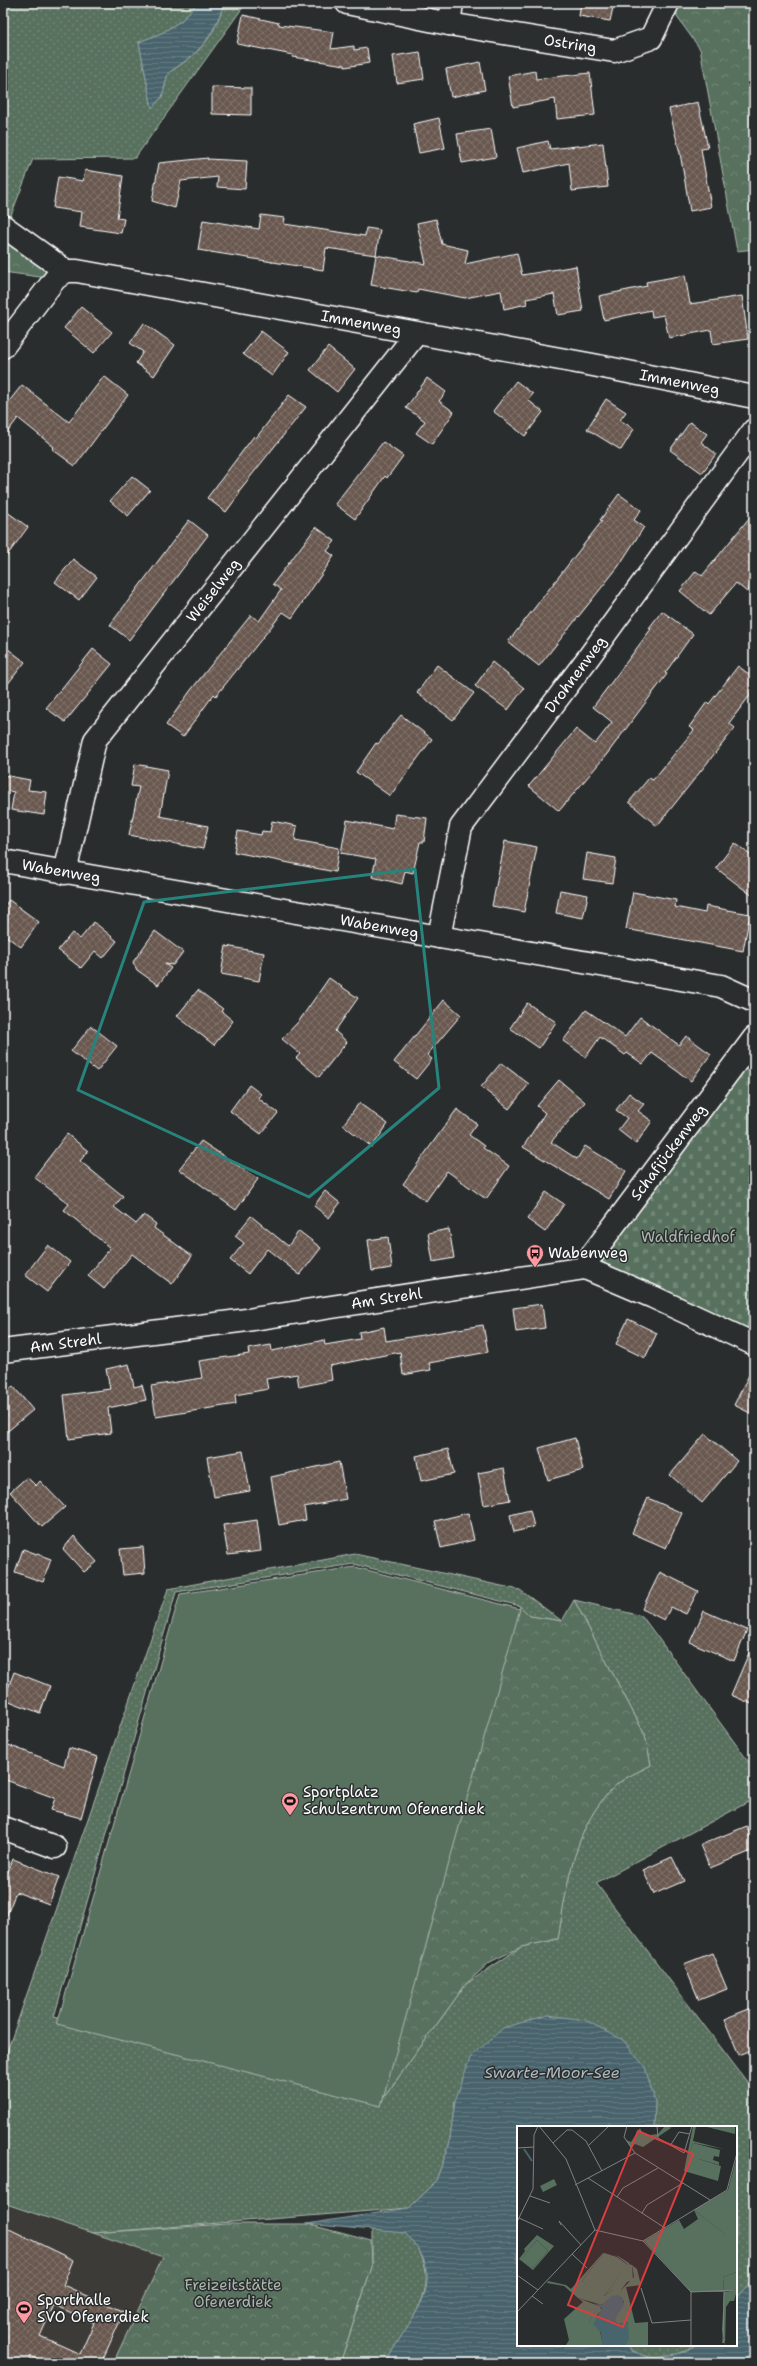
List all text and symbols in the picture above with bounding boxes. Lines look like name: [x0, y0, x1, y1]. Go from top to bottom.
street label: Ostring: [542, 30, 598, 58]
street label: Immenweg: [319, 306, 403, 340]
street label: Immenweg: [638, 364, 721, 400]
street label: Weiselweg: [182, 554, 245, 627]
street label: Drohnenweg: [540, 632, 611, 717]
street label: Wabenweg: [20, 854, 102, 888]
street label: Wabenweg: [338, 910, 420, 943]
street label: Schafjückenweg: [626, 1100, 711, 1204]
park label: Waldfriedhof: [641, 1227, 736, 1247]
bus stop icon: Wabenweg: [525, 1243, 545, 1268]
place label: Wabenweg: [548, 1243, 628, 1263]
street label: Am Strehl: [349, 1283, 424, 1314]
street label: Am Strehl: [29, 1329, 103, 1358]
place label: Sportplatz Schulzentrum Ofenerdiek: [303, 1782, 485, 1819]
sports icon: Sportplatz Schulzentrum Ofenerdiek: [280, 1791, 300, 1816]
water label: Swarte-Moor-See: [484, 2062, 620, 2083]
inset map: [517, 2126, 737, 2346]
park label: Freizeitstätte Ofenerdiek: [185, 2275, 281, 2312]
place label: Sporthalle SVO Ofenerdiek: [37, 2290, 149, 2327]
sports icon: Sporthalle SVO Ofenerdiek: [14, 2299, 34, 2324]

